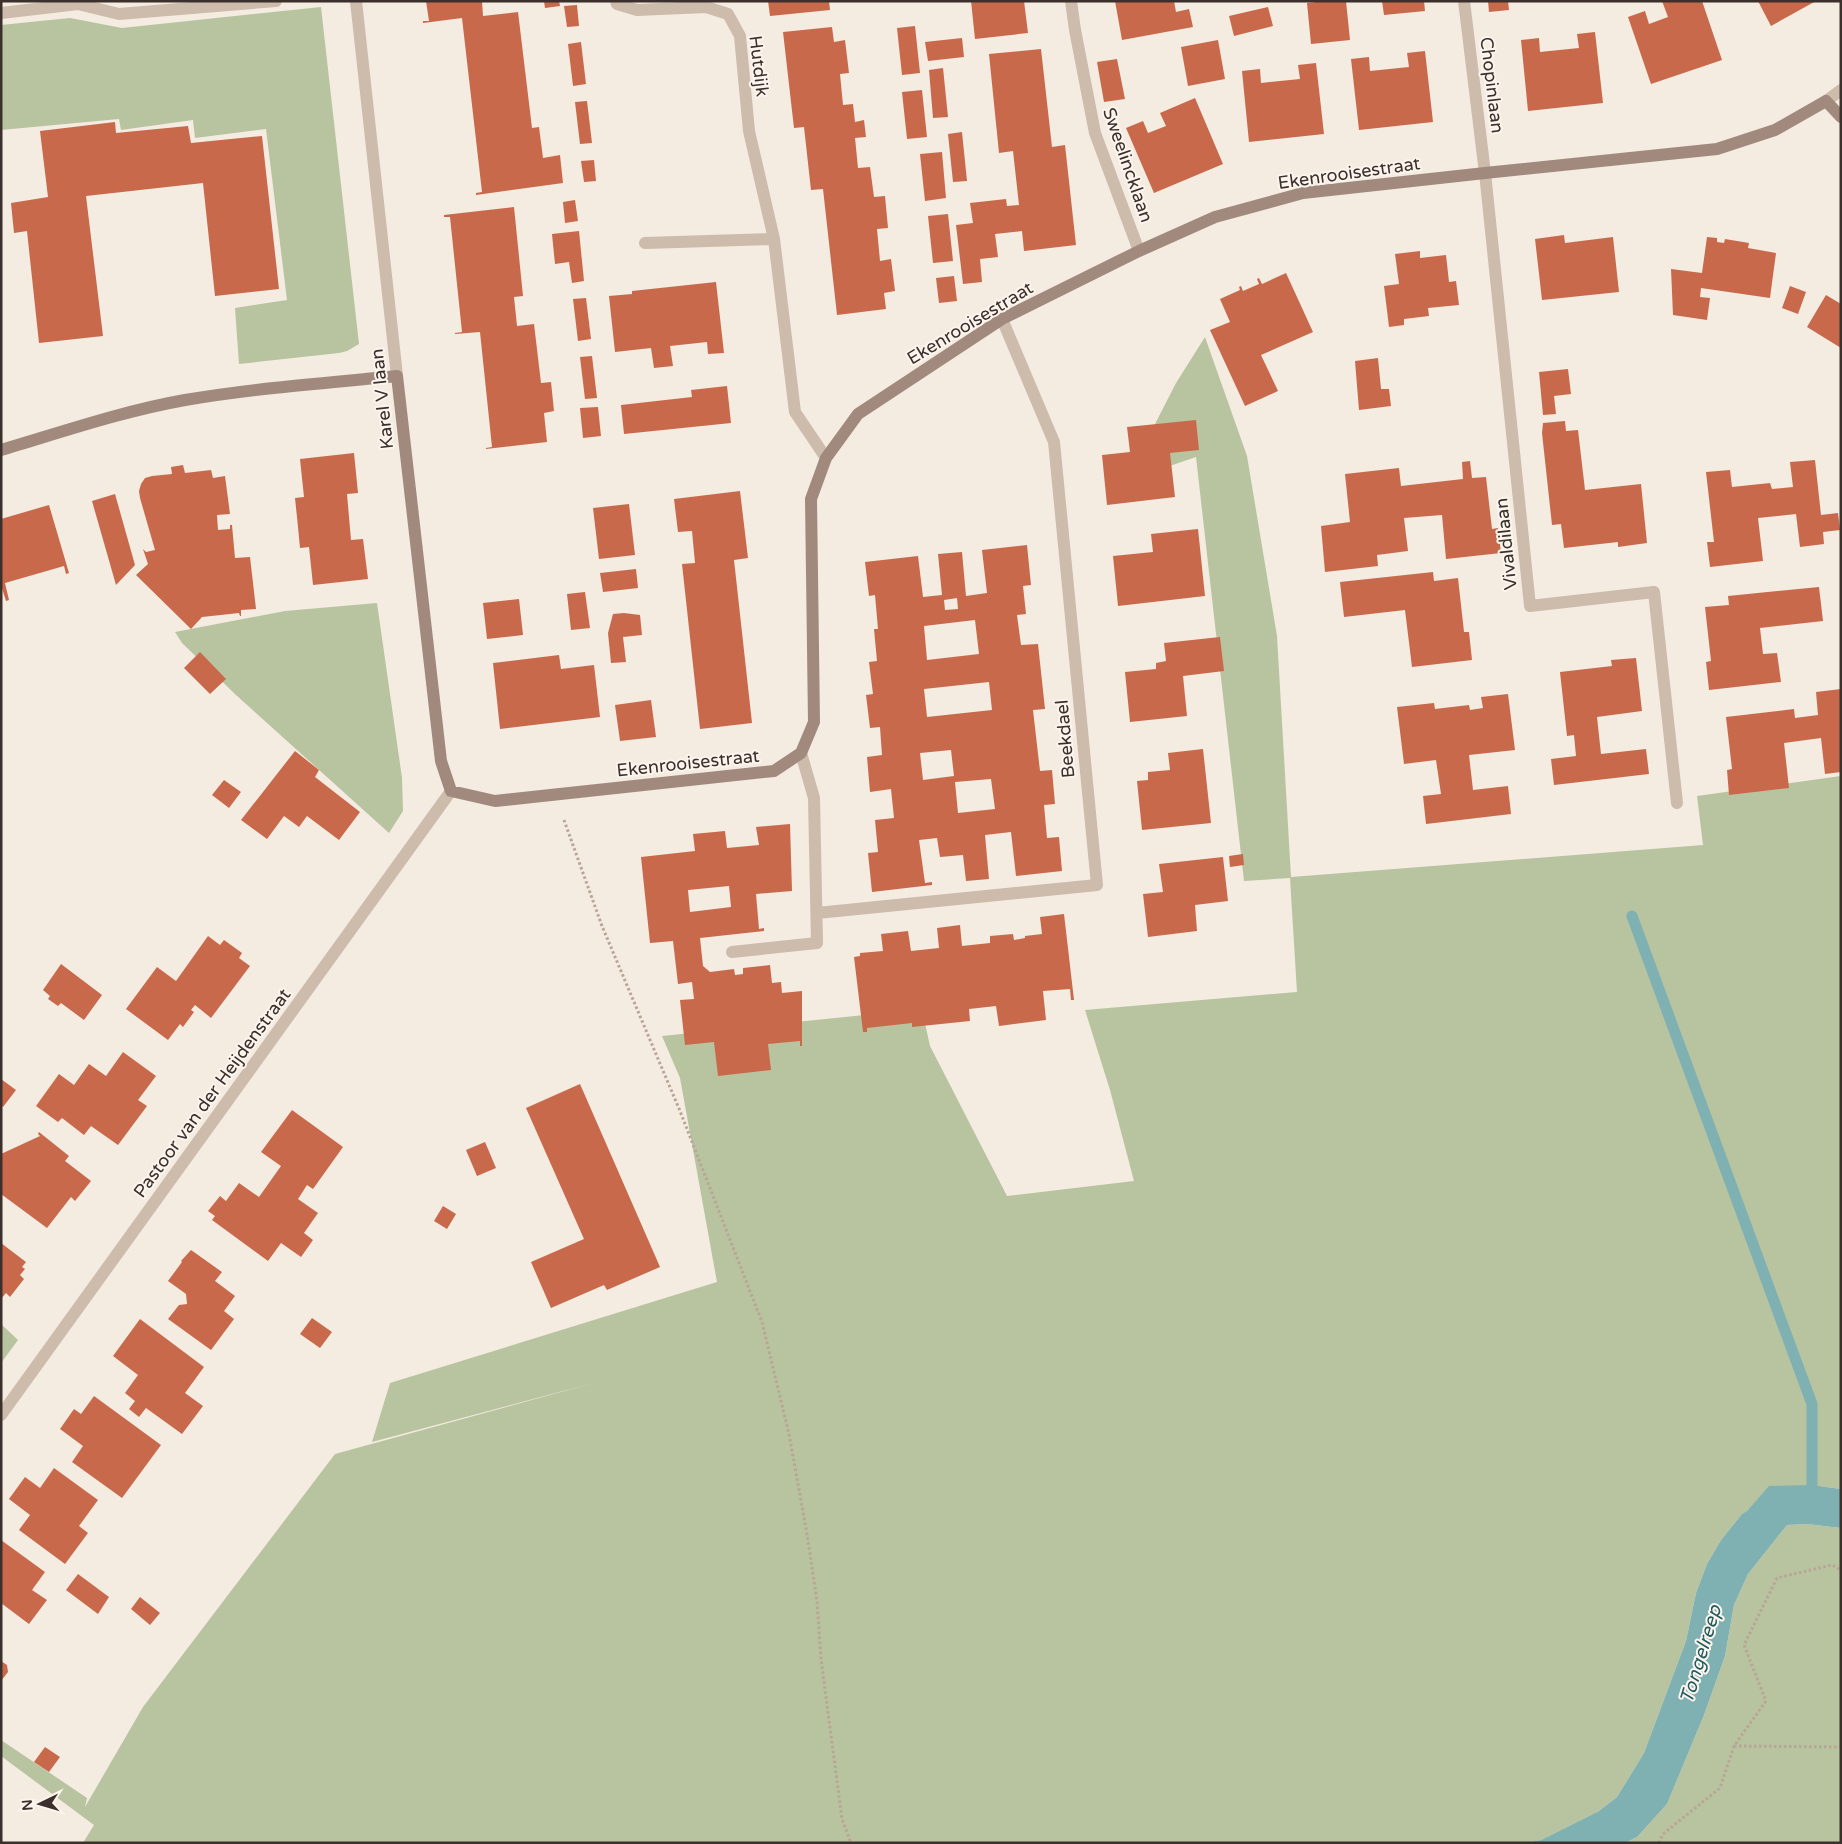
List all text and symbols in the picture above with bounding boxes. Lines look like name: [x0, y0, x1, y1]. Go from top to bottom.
street label: Hutdijk: [744, 34, 774, 98]
street label: Chopinlaan: [1475, 36, 1509, 134]
street label: Sweelincklaan: [1098, 105, 1158, 225]
street label: Ekenrooisestraat: [1276, 152, 1422, 194]
street label: Ekenrooisestraat: [903, 277, 1037, 369]
street label: Karel V laan: [366, 348, 398, 450]
street label: Vivaldilaan: [1490, 497, 1522, 591]
street label: Beekdael: [1051, 699, 1079, 779]
street label: Ekenrooisestraat: [616, 745, 761, 781]
street label: Pastoor van der Heijdenstraat: [129, 984, 295, 1202]
water label: Tongelreep: [1676, 1602, 1727, 1706]
north arrow: [15, 1779, 65, 1829]
text: N: [19, 1799, 37, 1811]

